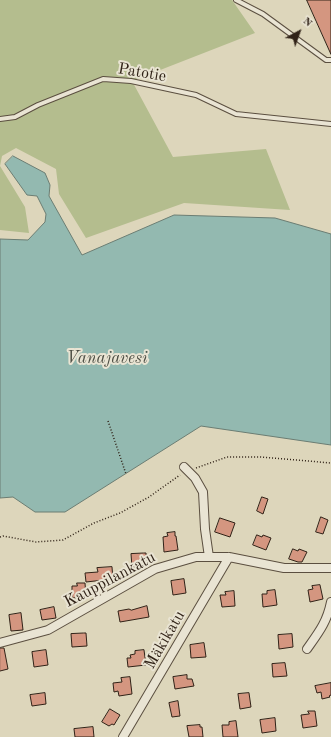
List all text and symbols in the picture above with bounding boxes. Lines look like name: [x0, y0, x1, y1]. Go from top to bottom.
north arrow: [279, 12, 319, 52]
text: N: [300, 16, 314, 29]
street label: Patotie: [116, 59, 168, 87]
water label: Vanajavesi: [66, 349, 148, 369]
street label: Kauppilankatu: [61, 548, 159, 612]
street label: Mäkikatu: [141, 607, 189, 673]

